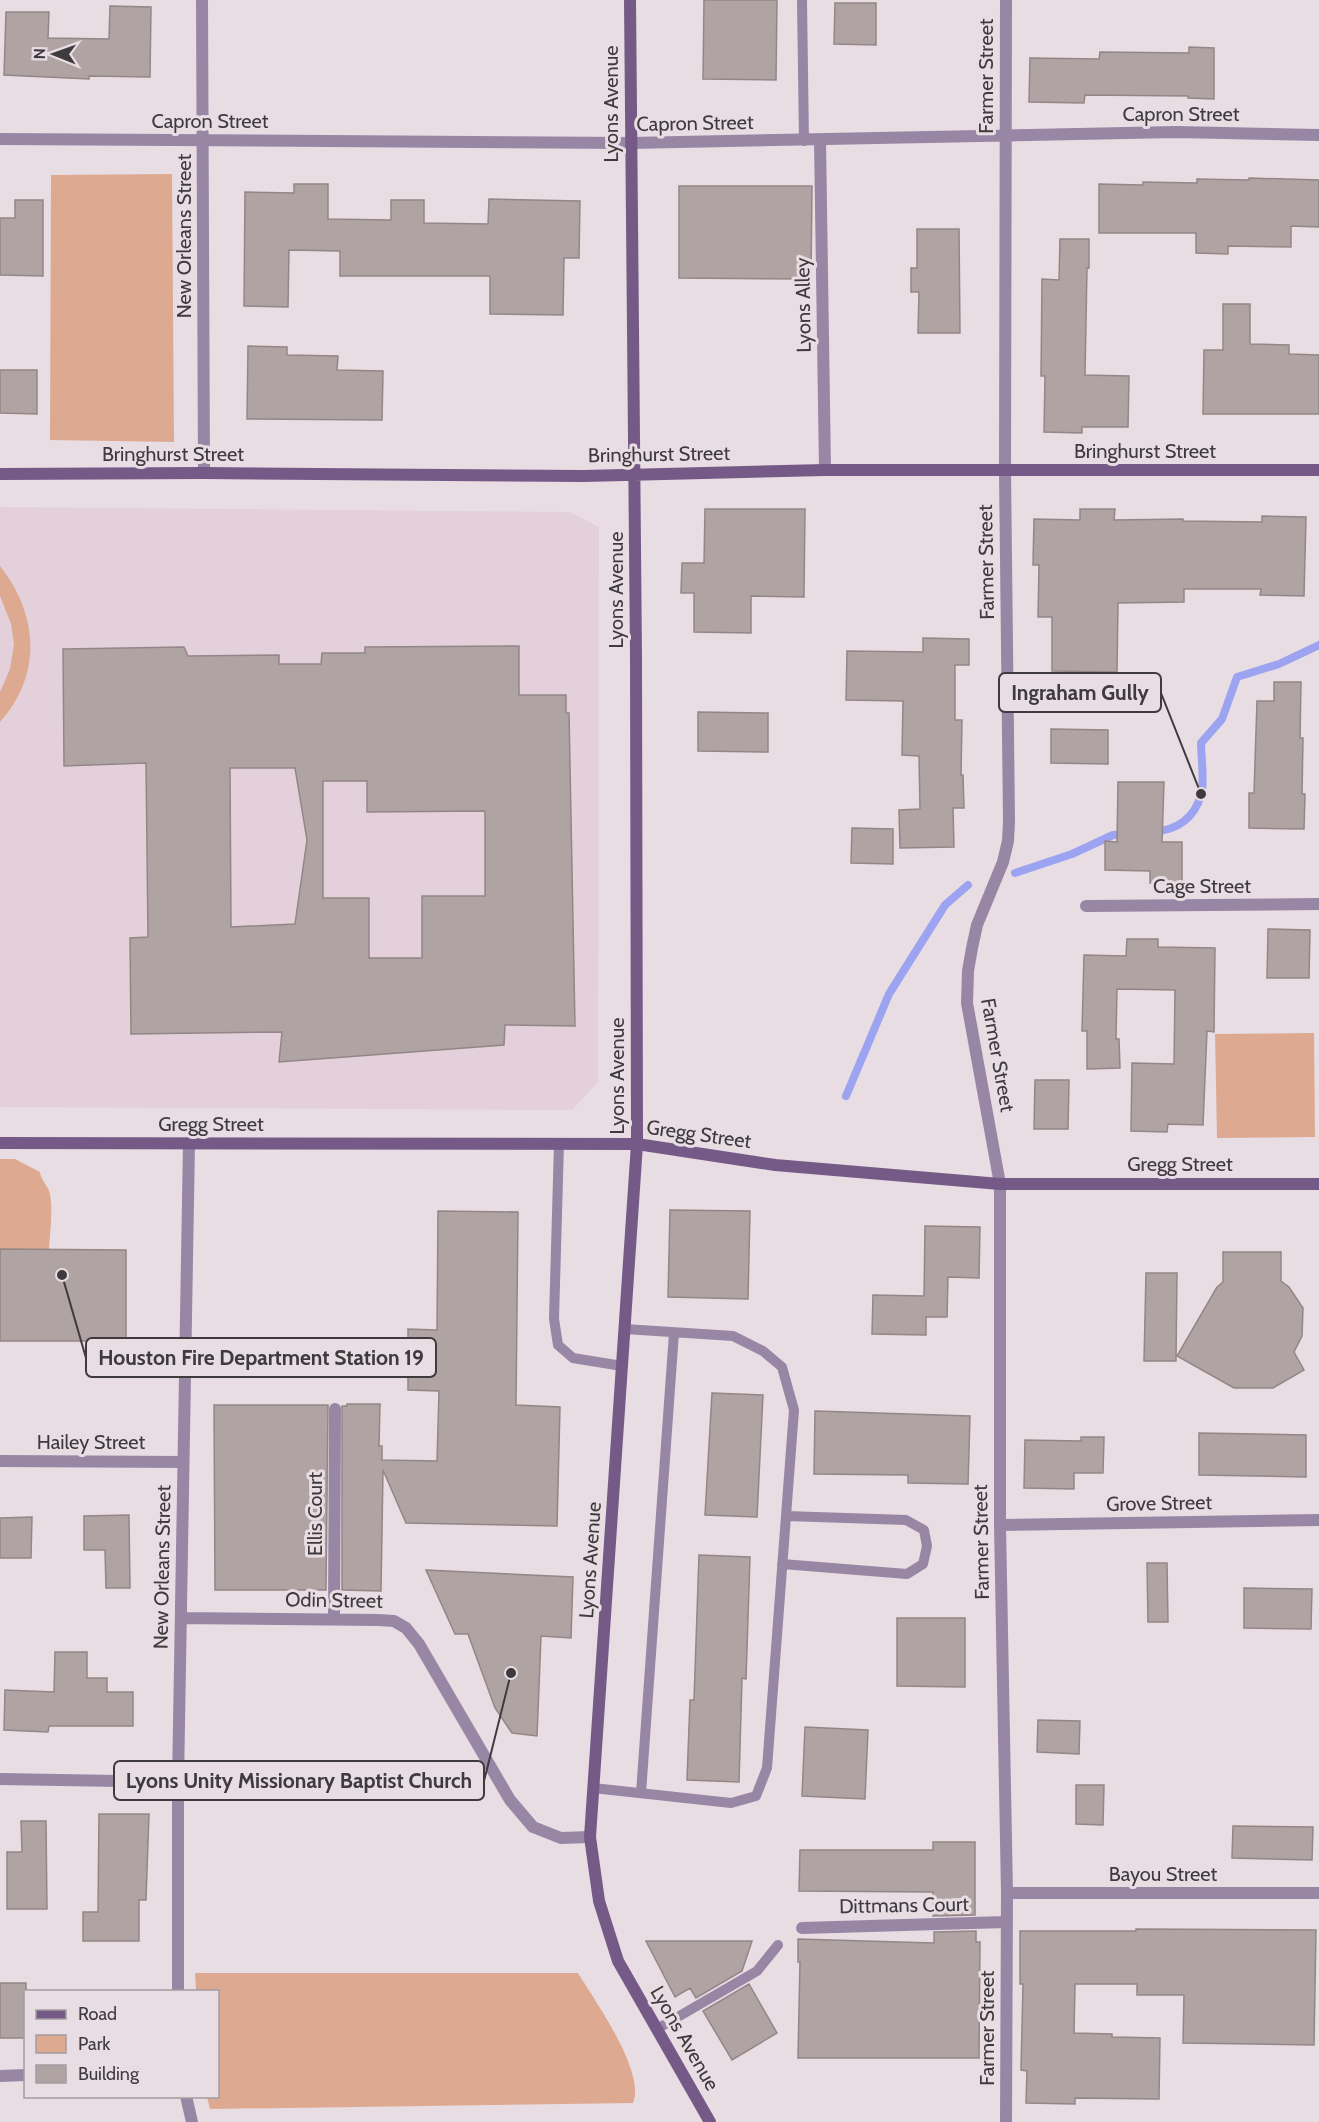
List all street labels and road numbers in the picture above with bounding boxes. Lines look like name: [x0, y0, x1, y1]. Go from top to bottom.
street label: Farmer Street: [974, 18, 998, 134]
street label: Lyons Avenue: [599, 46, 623, 162]
street label: Capron Street: [1122, 102, 1240, 126]
street label: Capron Street: [151, 109, 269, 133]
street label: Capron Street: [636, 110, 754, 136]
street label: New Orleans Street: [172, 154, 196, 318]
street label: Lyons Alley: [790, 257, 816, 353]
street label: Bringhurst Street: [1074, 439, 1216, 463]
street label: Bringhurst Street: [588, 441, 730, 467]
street label: Bringhurst Street: [102, 442, 244, 466]
street label: Farmer Street: [973, 504, 999, 620]
street label: Lyons Avenue: [604, 532, 628, 648]
street label: Cage Street: [1153, 874, 1251, 898]
street label: Farmer Street: [976, 996, 1020, 1114]
street label: Lyons Avenue: [605, 1018, 629, 1134]
street label: Gregg Street: [158, 1112, 264, 1136]
street label: Gregg Street: [645, 1115, 753, 1153]
street label: Gregg Street: [1127, 1152, 1233, 1176]
street label: Hailey Street: [37, 1430, 146, 1454]
street label: Ellis Court: [303, 1472, 327, 1556]
street label: New Orleans Street: [149, 1484, 175, 1649]
street label: Farmer Street: [968, 1484, 994, 1600]
street label: Grove Street: [1106, 1490, 1212, 1516]
street label: Lyons Avenue: [574, 1501, 606, 1619]
street label: Odin Street: [285, 1587, 383, 1613]
street label: Bayou Street: [1109, 1862, 1217, 1886]
street label: Dittmans Court: [839, 1892, 969, 1918]
street label: Farmer Street: [975, 1970, 999, 2086]
street label: Lyons Avenue: [645, 1981, 725, 2095]

